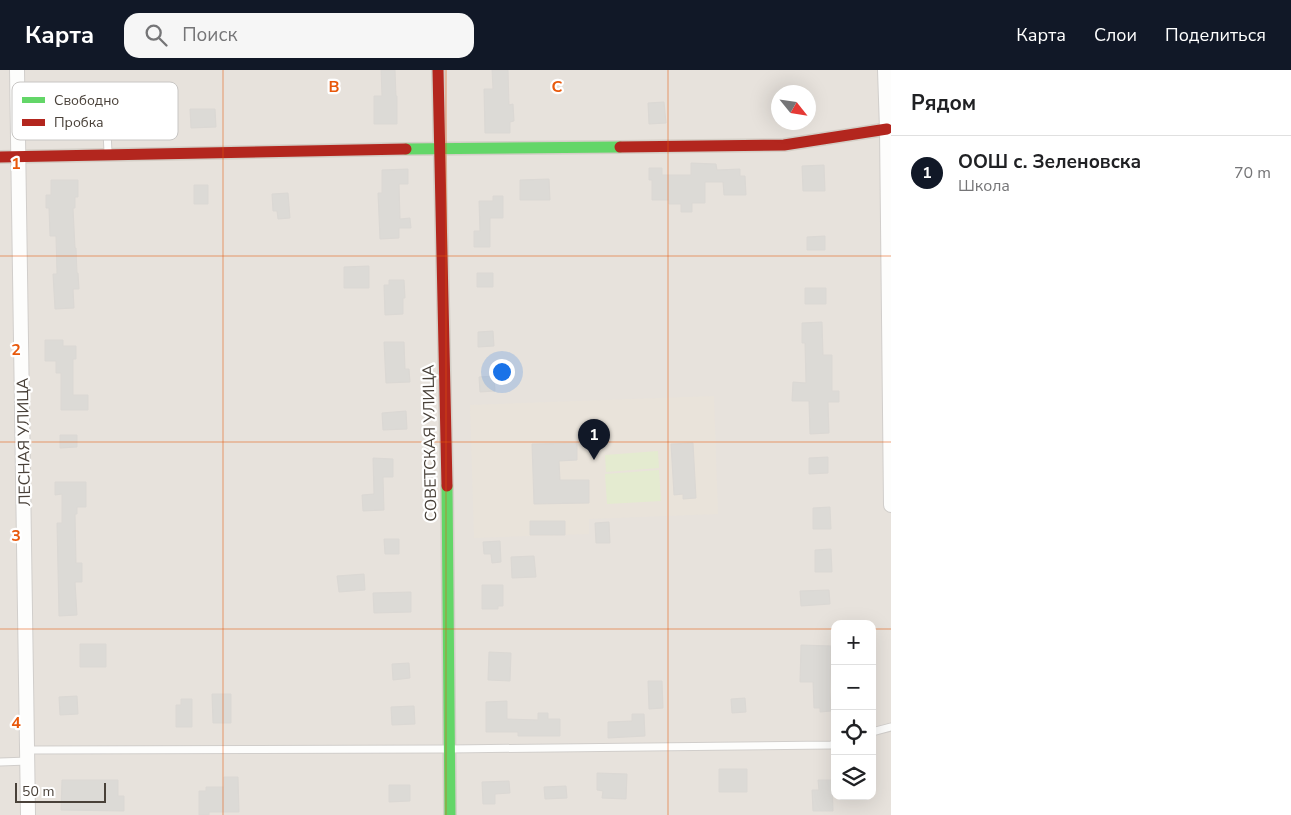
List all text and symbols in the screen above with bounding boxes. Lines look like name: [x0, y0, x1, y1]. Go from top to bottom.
search box: [124, 13, 474, 58]
text: Карта: [25, 19, 94, 51]
icon: search: [142, 21, 170, 49]
text: Поиск: [182, 22, 237, 48]
text: Карта: [1016, 23, 1066, 47]
text: Слои: [1094, 23, 1137, 47]
text: Поделиться: [1165, 23, 1266, 47]
text: B: [328, 76, 340, 98]
text: C: [552, 76, 563, 98]
legend: [12, 82, 178, 140]
north arrow: [771, 85, 816, 130]
text: Рядом: [911, 89, 976, 117]
text: Свободно: [54, 91, 119, 110]
text: Пробка: [54, 113, 104, 132]
text: ООШ с. Зеленовска: [958, 149, 1141, 175]
text: 1: [11, 153, 21, 175]
text: 1: [922, 162, 932, 184]
text: 70 m: [1234, 162, 1271, 184]
text: Школа: [958, 175, 1010, 197]
text: 2: [11, 339, 21, 361]
your location: [489, 359, 515, 385]
street label: СОВЕТСКАЯ УЛИЦА: [418, 364, 442, 522]
street label: ЛЕСНАЯ УЛИЦА: [12, 377, 36, 507]
pin: 1: [578, 419, 610, 460]
text: 3: [11, 525, 21, 547]
map controls: [831, 620, 876, 800]
button: +: [831, 620, 876, 665]
button: −: [831, 665, 876, 710]
button: locate: [831, 710, 876, 755]
text: 4: [11, 712, 21, 734]
button: layers: [831, 755, 876, 800]
scale bar: [15, 780, 106, 803]
text: 50 m: [22, 782, 54, 801]

